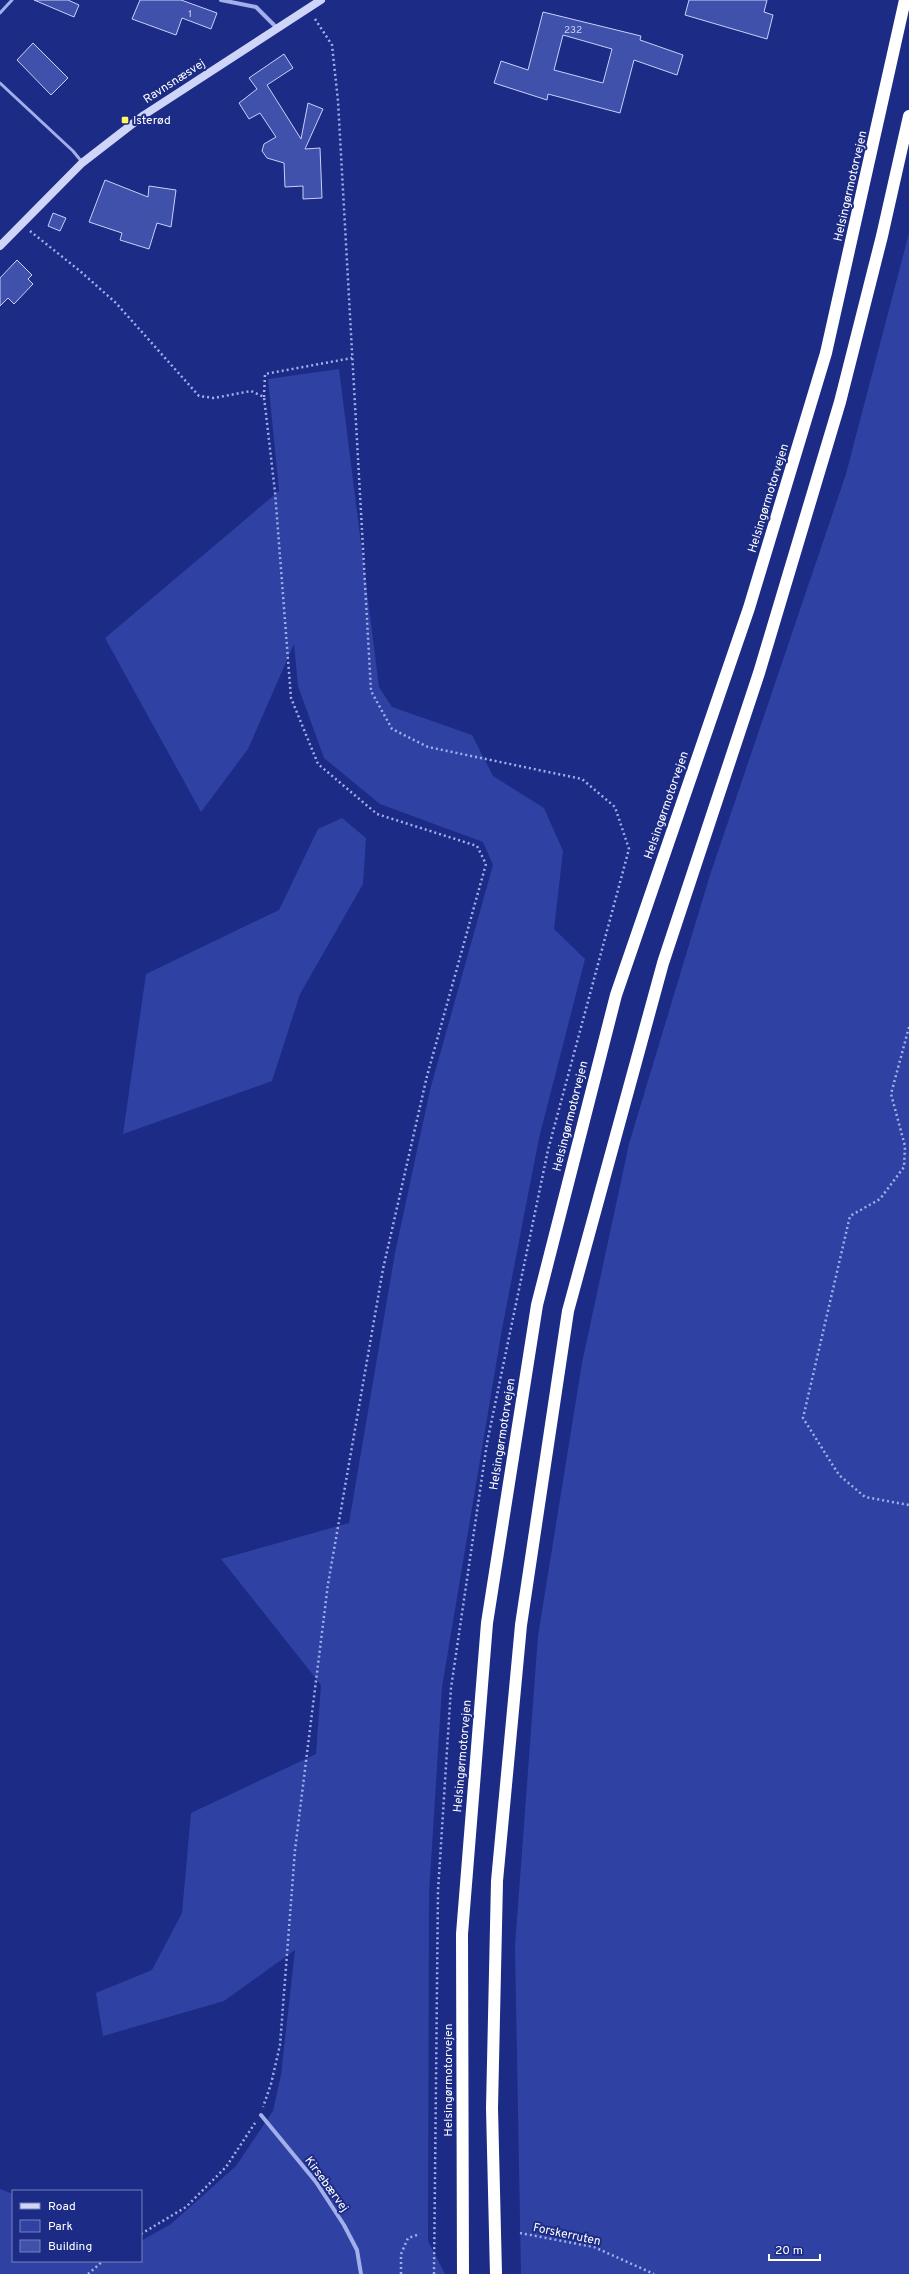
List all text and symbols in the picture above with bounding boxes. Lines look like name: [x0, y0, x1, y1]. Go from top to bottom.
house number: 1: [188, 8, 192, 21]
house number: 232: [564, 24, 582, 37]
street label: Ravnsnæsvej: [140, 56, 209, 108]
place label: Isterød: [133, 113, 171, 129]
marker: Isterød: [120, 115, 130, 125]
street label: Helsingørmotorvejen: [830, 129, 872, 243]
street label: Helsingørmotorvejen: [745, 442, 793, 555]
street label: Helsingørmotorvejen: [641, 749, 693, 861]
street label: Helsingørmotorvejen: [550, 1059, 592, 1173]
street label: Helsingørmotorvejen: [486, 1377, 520, 1491]
street label: Helsingørmotorvejen: [450, 1699, 476, 1813]
street label: Helsingørmotorvejen: [441, 2023, 457, 2137]
street label: Kirsebærvej: [301, 2154, 352, 2216]
legend: [12, 2190, 142, 2262]
text: Road: [48, 2199, 76, 2215]
text: Park: [48, 2219, 73, 2235]
street label: Forskerruten: [531, 2220, 602, 2250]
scale bar: [769, 2236, 820, 2262]
text: Building: [48, 2239, 92, 2255]
text: 20 m: [775, 2243, 803, 2259]

